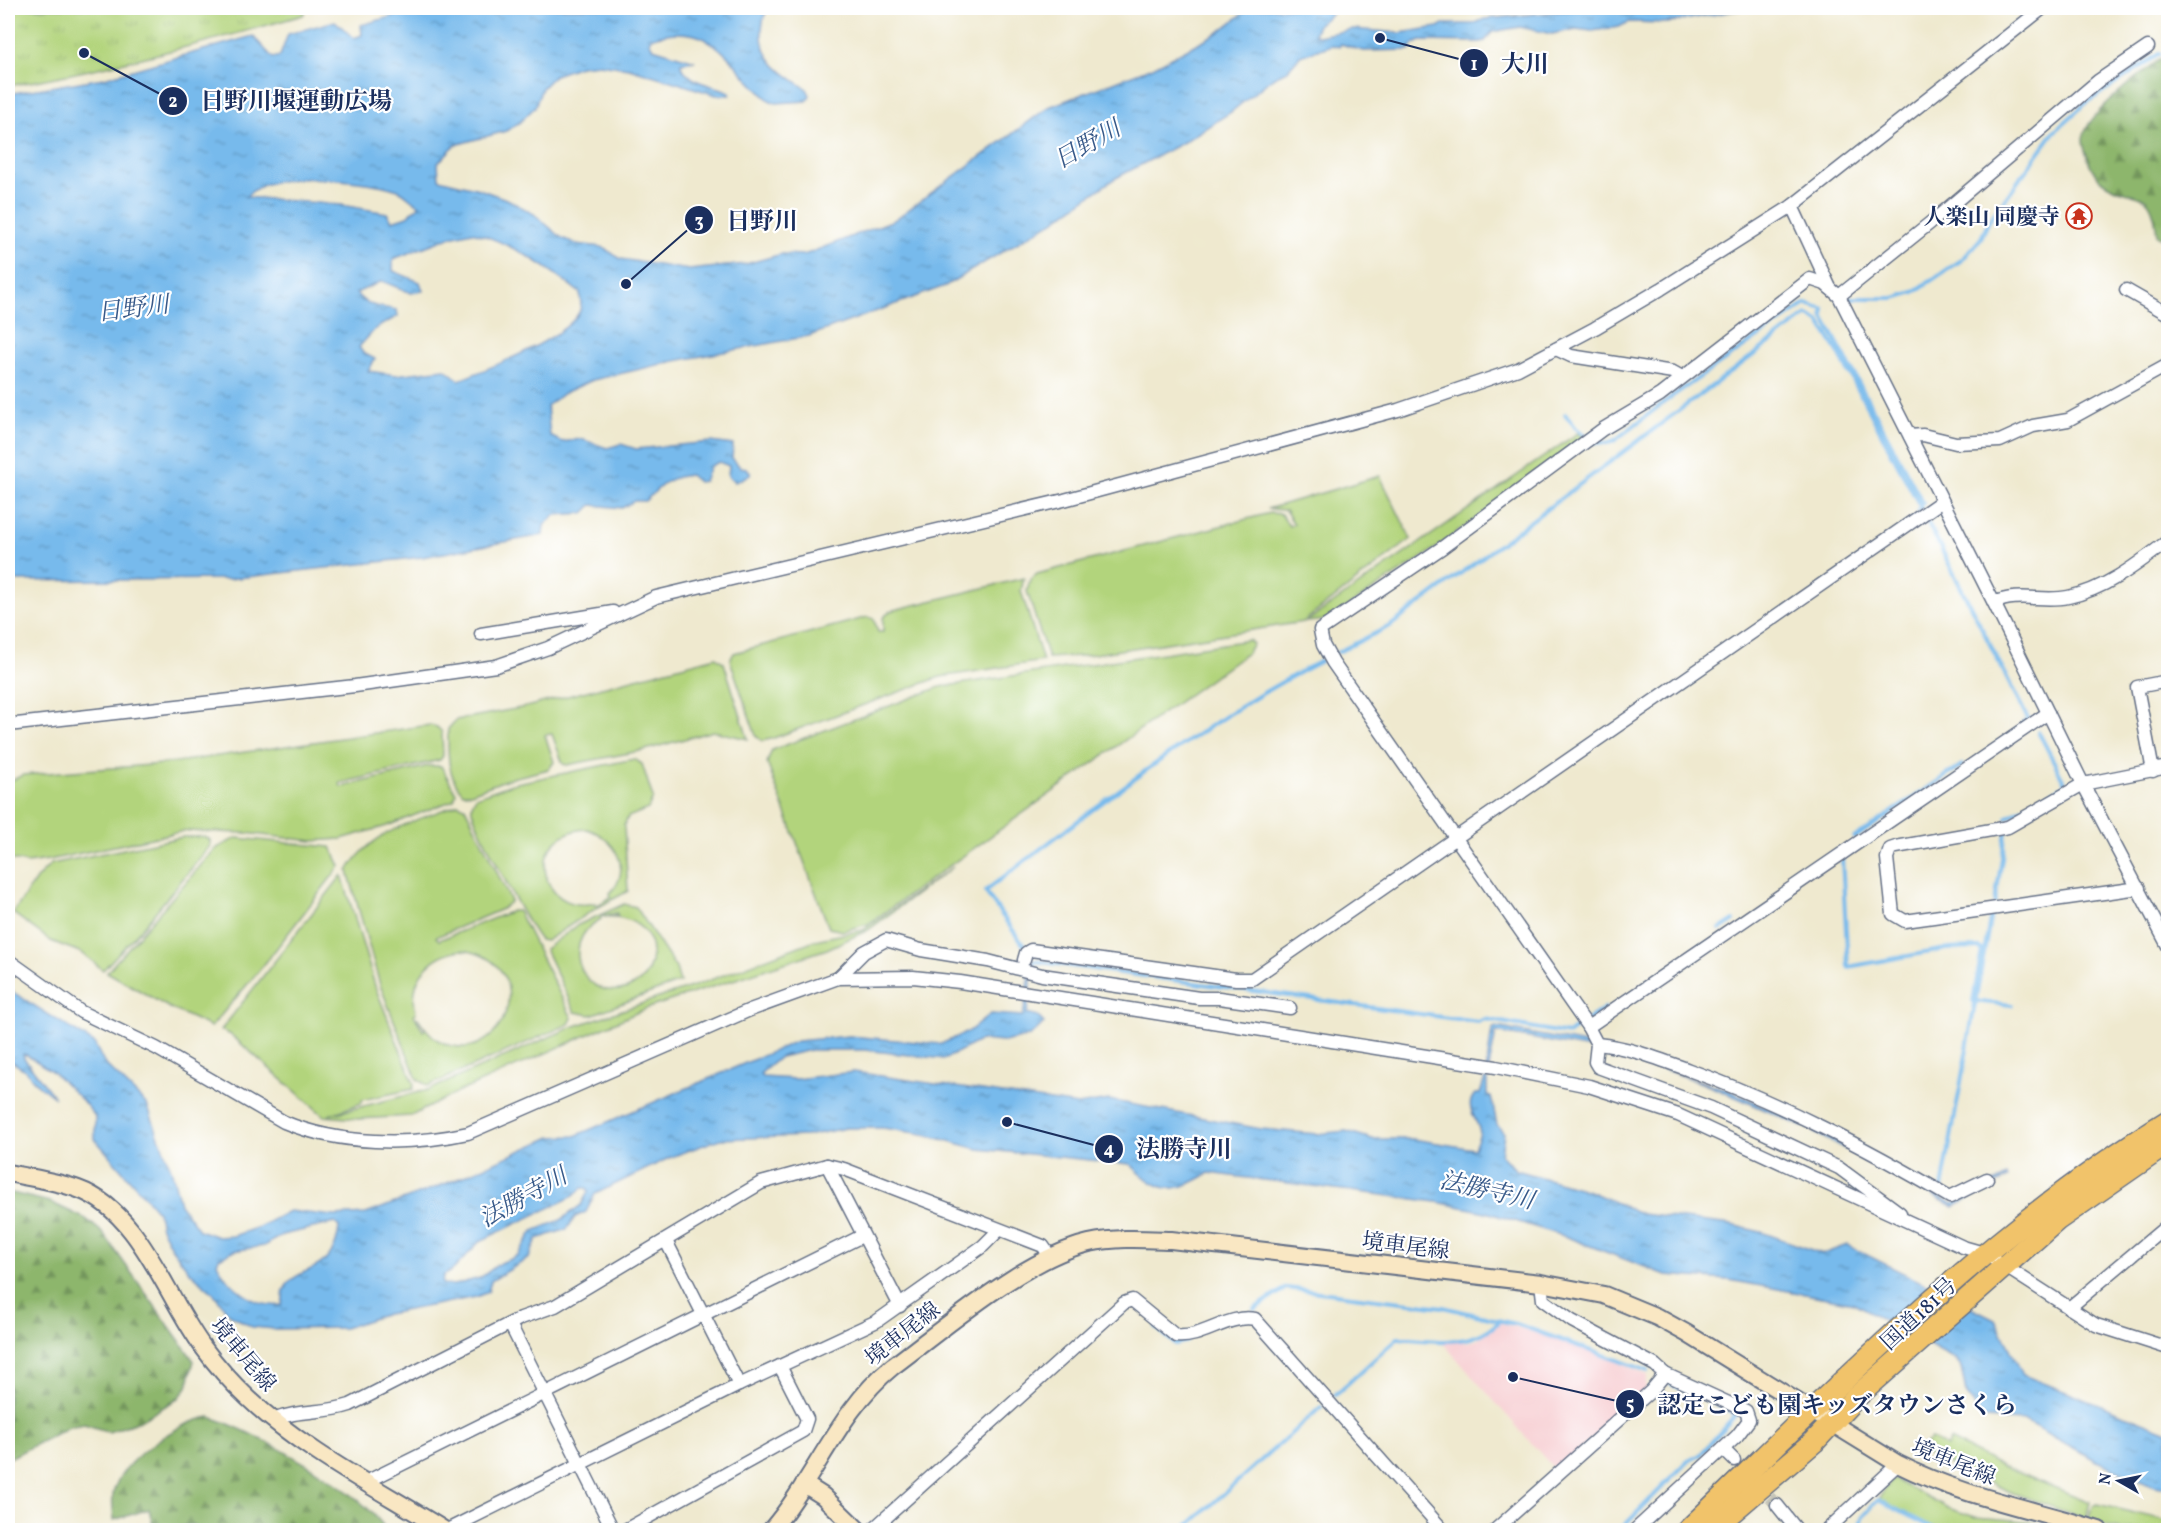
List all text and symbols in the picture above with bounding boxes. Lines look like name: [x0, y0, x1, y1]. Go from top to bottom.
callout: 大川: [1459, 42, 1561, 84]
text: 大川: [1501, 49, 1549, 83]
text: 1: [1470, 53, 1478, 78]
callout: 日野川堰運動広場: [158, 80, 404, 122]
text: 日野川堰運動広場: [200, 86, 392, 120]
text: 2: [168, 90, 178, 115]
water label: 日野川: [1048, 112, 1130, 178]
callout: 日野川: [684, 199, 810, 241]
temple icon: 人楽山 同慶寺: [2064, 201, 2094, 231]
place label: 人楽山 同慶寺: [1924, 203, 2060, 234]
text: 日野川: [726, 206, 798, 240]
text: 3: [694, 210, 704, 235]
water label: 日野川: [95, 288, 174, 331]
callout: 法勝寺川: [1094, 1128, 1244, 1170]
text: 法勝寺川: [1136, 1134, 1232, 1168]
text: 4: [1104, 1138, 1115, 1163]
water label: 法勝寺川: [474, 1159, 577, 1237]
water label: 法勝寺川: [1436, 1165, 1540, 1220]
street label: 境車尾線: [1360, 1227, 1451, 1268]
street label: 国道181号: [1875, 1271, 1965, 1358]
street label: 境車尾線: [859, 1296, 948, 1374]
street label: 境車尾線: [202, 1312, 282, 1399]
callout: 認定こども園キッズタウンさくら: [1615, 1383, 2029, 1425]
text: 認定こども園キッズタウンさくら: [1657, 1390, 2017, 1424]
text: 5: [1626, 1393, 1634, 1418]
street label: 境車尾線: [1906, 1432, 2000, 1494]
north arrow: [2089, 1451, 2149, 1511]
text: N: [2094, 1471, 2118, 1486]

